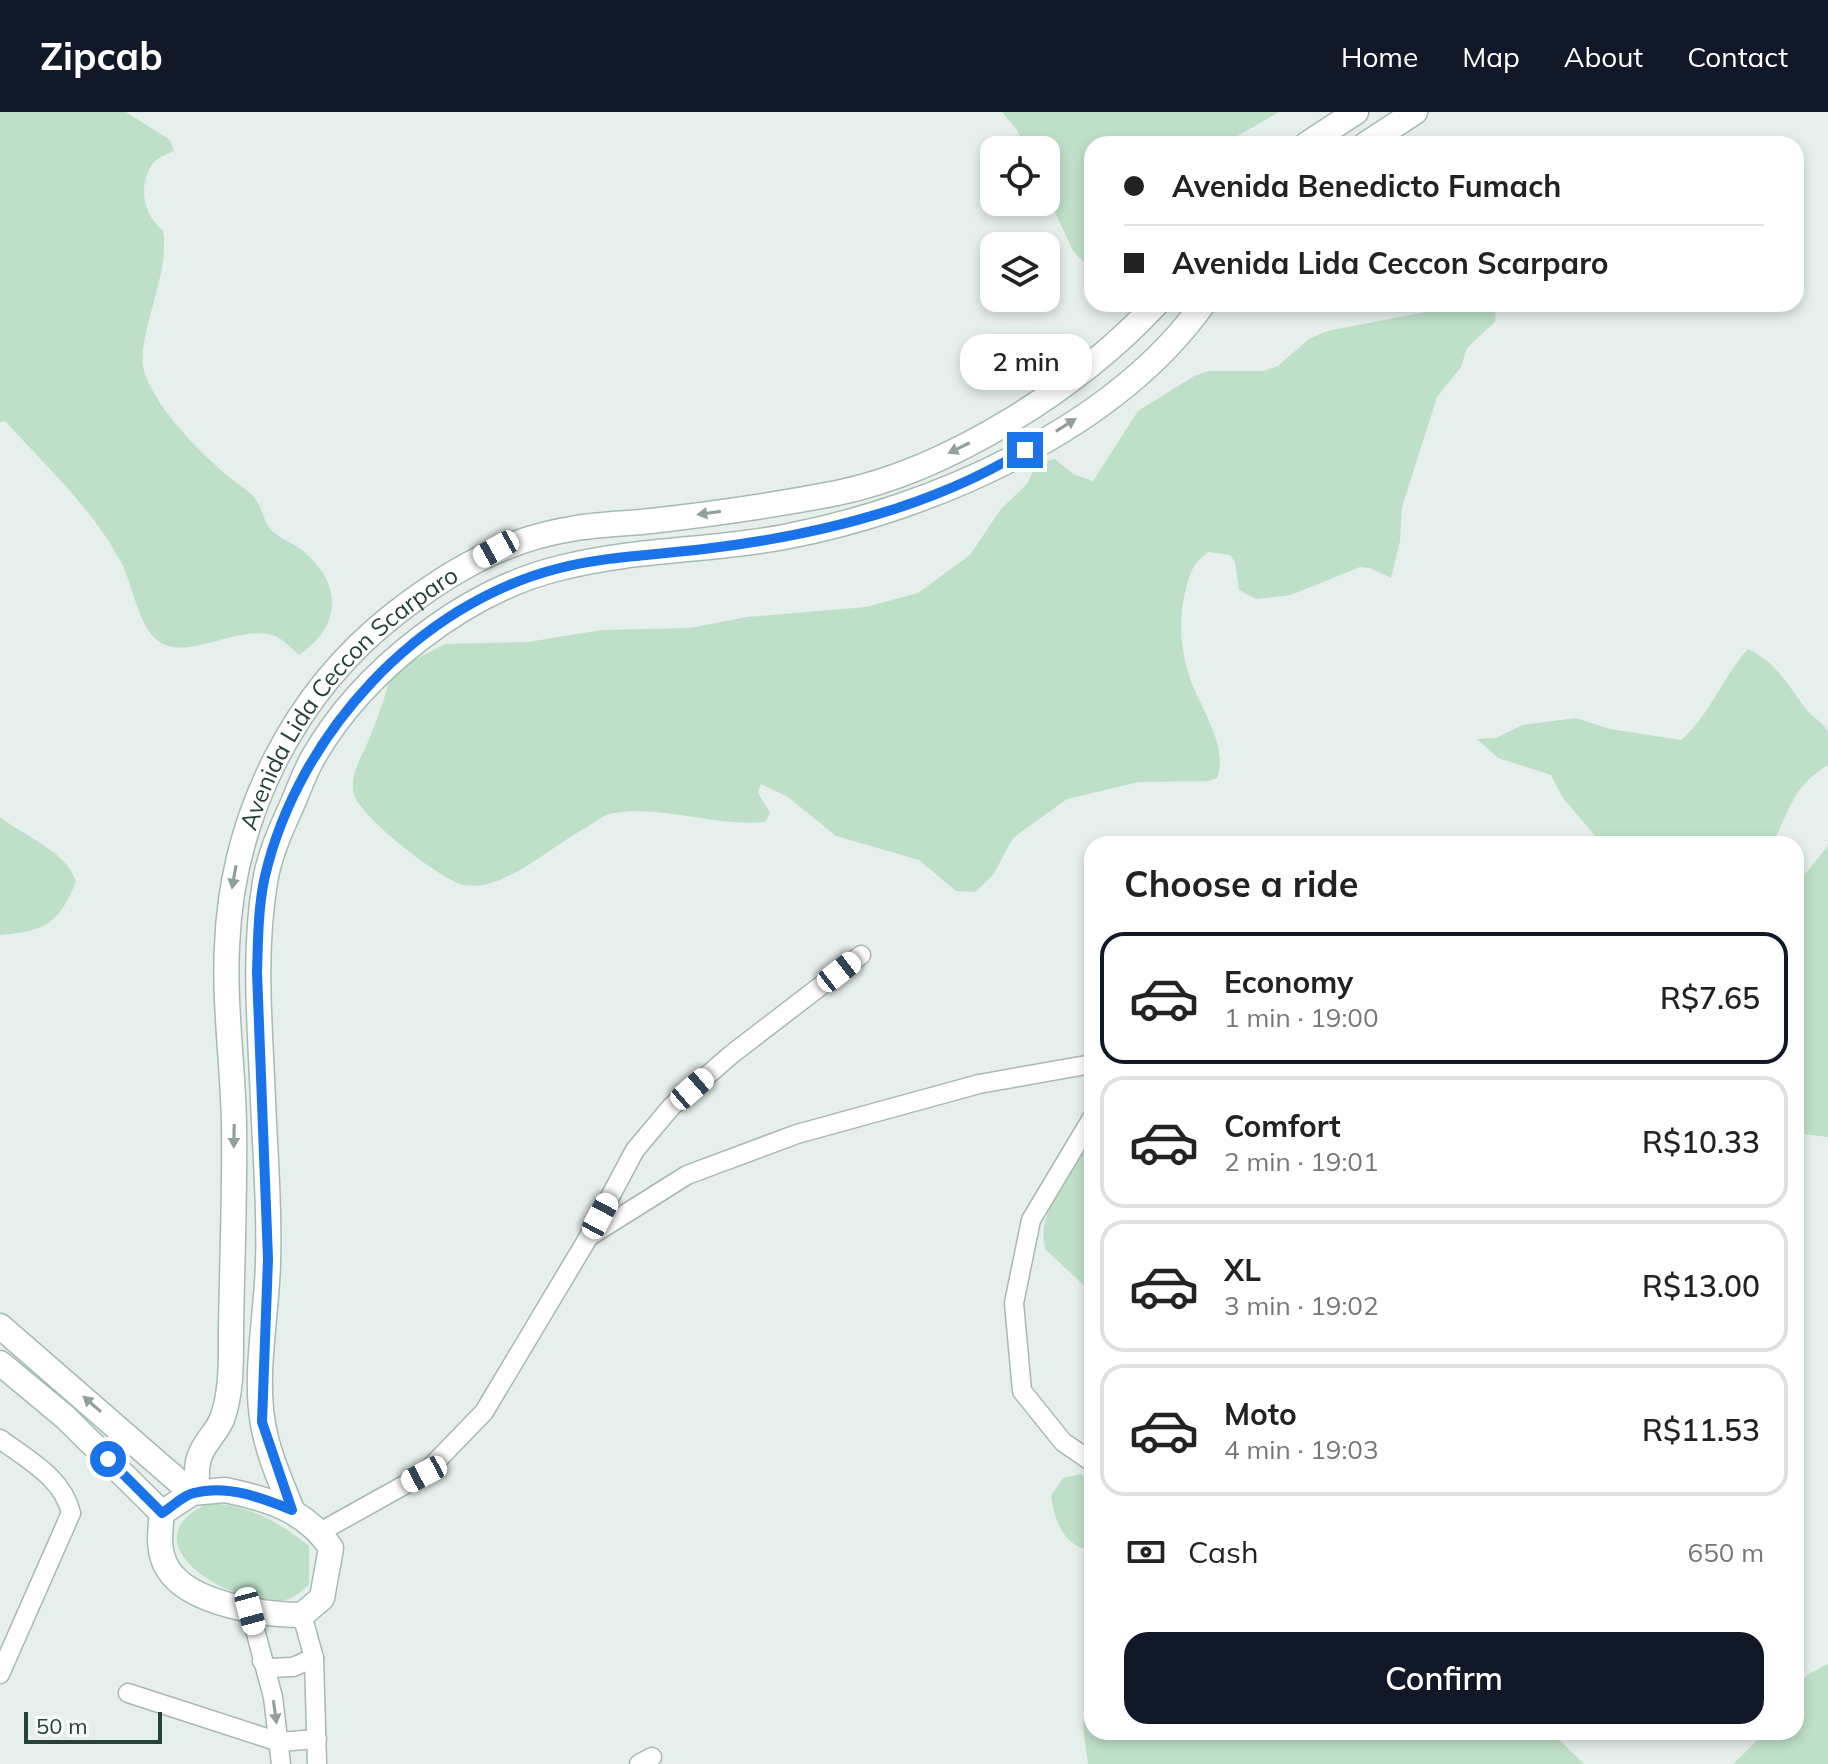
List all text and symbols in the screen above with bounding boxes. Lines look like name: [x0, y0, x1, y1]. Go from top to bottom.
text: Zipcab: [40, 32, 163, 80]
text: Home: [1341, 39, 1418, 74]
text: Map: [1462, 39, 1520, 74]
text: About: [1564, 39, 1643, 74]
text: Contact: [1687, 39, 1788, 74]
map controls: [980, 136, 1060, 312]
button: locate: [980, 136, 1060, 216]
text: Avenida Benedicto Fumach: [1172, 167, 1561, 205]
button: layers: [980, 232, 1060, 312]
text: Avenida Lida Ceccon Scarparo: [1172, 244, 1608, 282]
callout: 2 min: [959, 334, 1091, 390]
text: 2 min: [992, 345, 1060, 378]
one-way arrow: [1055, 419, 1077, 433]
route end: [1007, 432, 1043, 468]
one-way arrow: [947, 441, 970, 455]
one-way arrow: [696, 507, 721, 520]
car: [469, 527, 523, 571]
street label: Avenida Lida Ceccon Scarparo: [233, 559, 463, 834]
text: Choose a ride: [1124, 861, 1358, 906]
one-way arrow: [228, 865, 240, 890]
car: [813, 948, 865, 996]
icon: car: [1128, 962, 1200, 1034]
text: Economy: [1224, 963, 1353, 1001]
text: R$7.65: [1660, 979, 1760, 1017]
text: 1 min · 19:00: [1224, 1001, 1379, 1034]
car: [666, 1064, 718, 1114]
icon: car: [1128, 1106, 1200, 1178]
text: Comfort: [1224, 1107, 1341, 1145]
text: R$10.33: [1642, 1123, 1760, 1161]
one-way arrow: [228, 1124, 240, 1149]
text: 2 min · 19:01: [1224, 1145, 1379, 1178]
car: [578, 1189, 622, 1243]
icon: car: [1128, 1250, 1200, 1322]
text: XL: [1224, 1251, 1261, 1289]
text: R$13.00: [1642, 1267, 1760, 1305]
text: 3 min · 19:02: [1224, 1289, 1379, 1322]
icon: car: [1128, 1394, 1200, 1466]
text: Moto: [1224, 1395, 1297, 1433]
one-way arrow: [82, 1396, 101, 1414]
text: R$11.53: [1642, 1411, 1760, 1449]
text: 4 min · 19:03: [1224, 1433, 1379, 1466]
route start: [90, 1441, 126, 1477]
car: [397, 1452, 451, 1496]
icon: cash: [1124, 1530, 1168, 1574]
text: Cash: [1188, 1533, 1259, 1571]
text: 650 m: [1688, 1536, 1764, 1569]
car: [232, 1585, 268, 1637]
button: Confirm: [1124, 1632, 1764, 1724]
one-way arrow: [269, 1700, 282, 1725]
scale bar: [24, 1708, 162, 1744]
text: 50 m: [36, 1712, 87, 1740]

